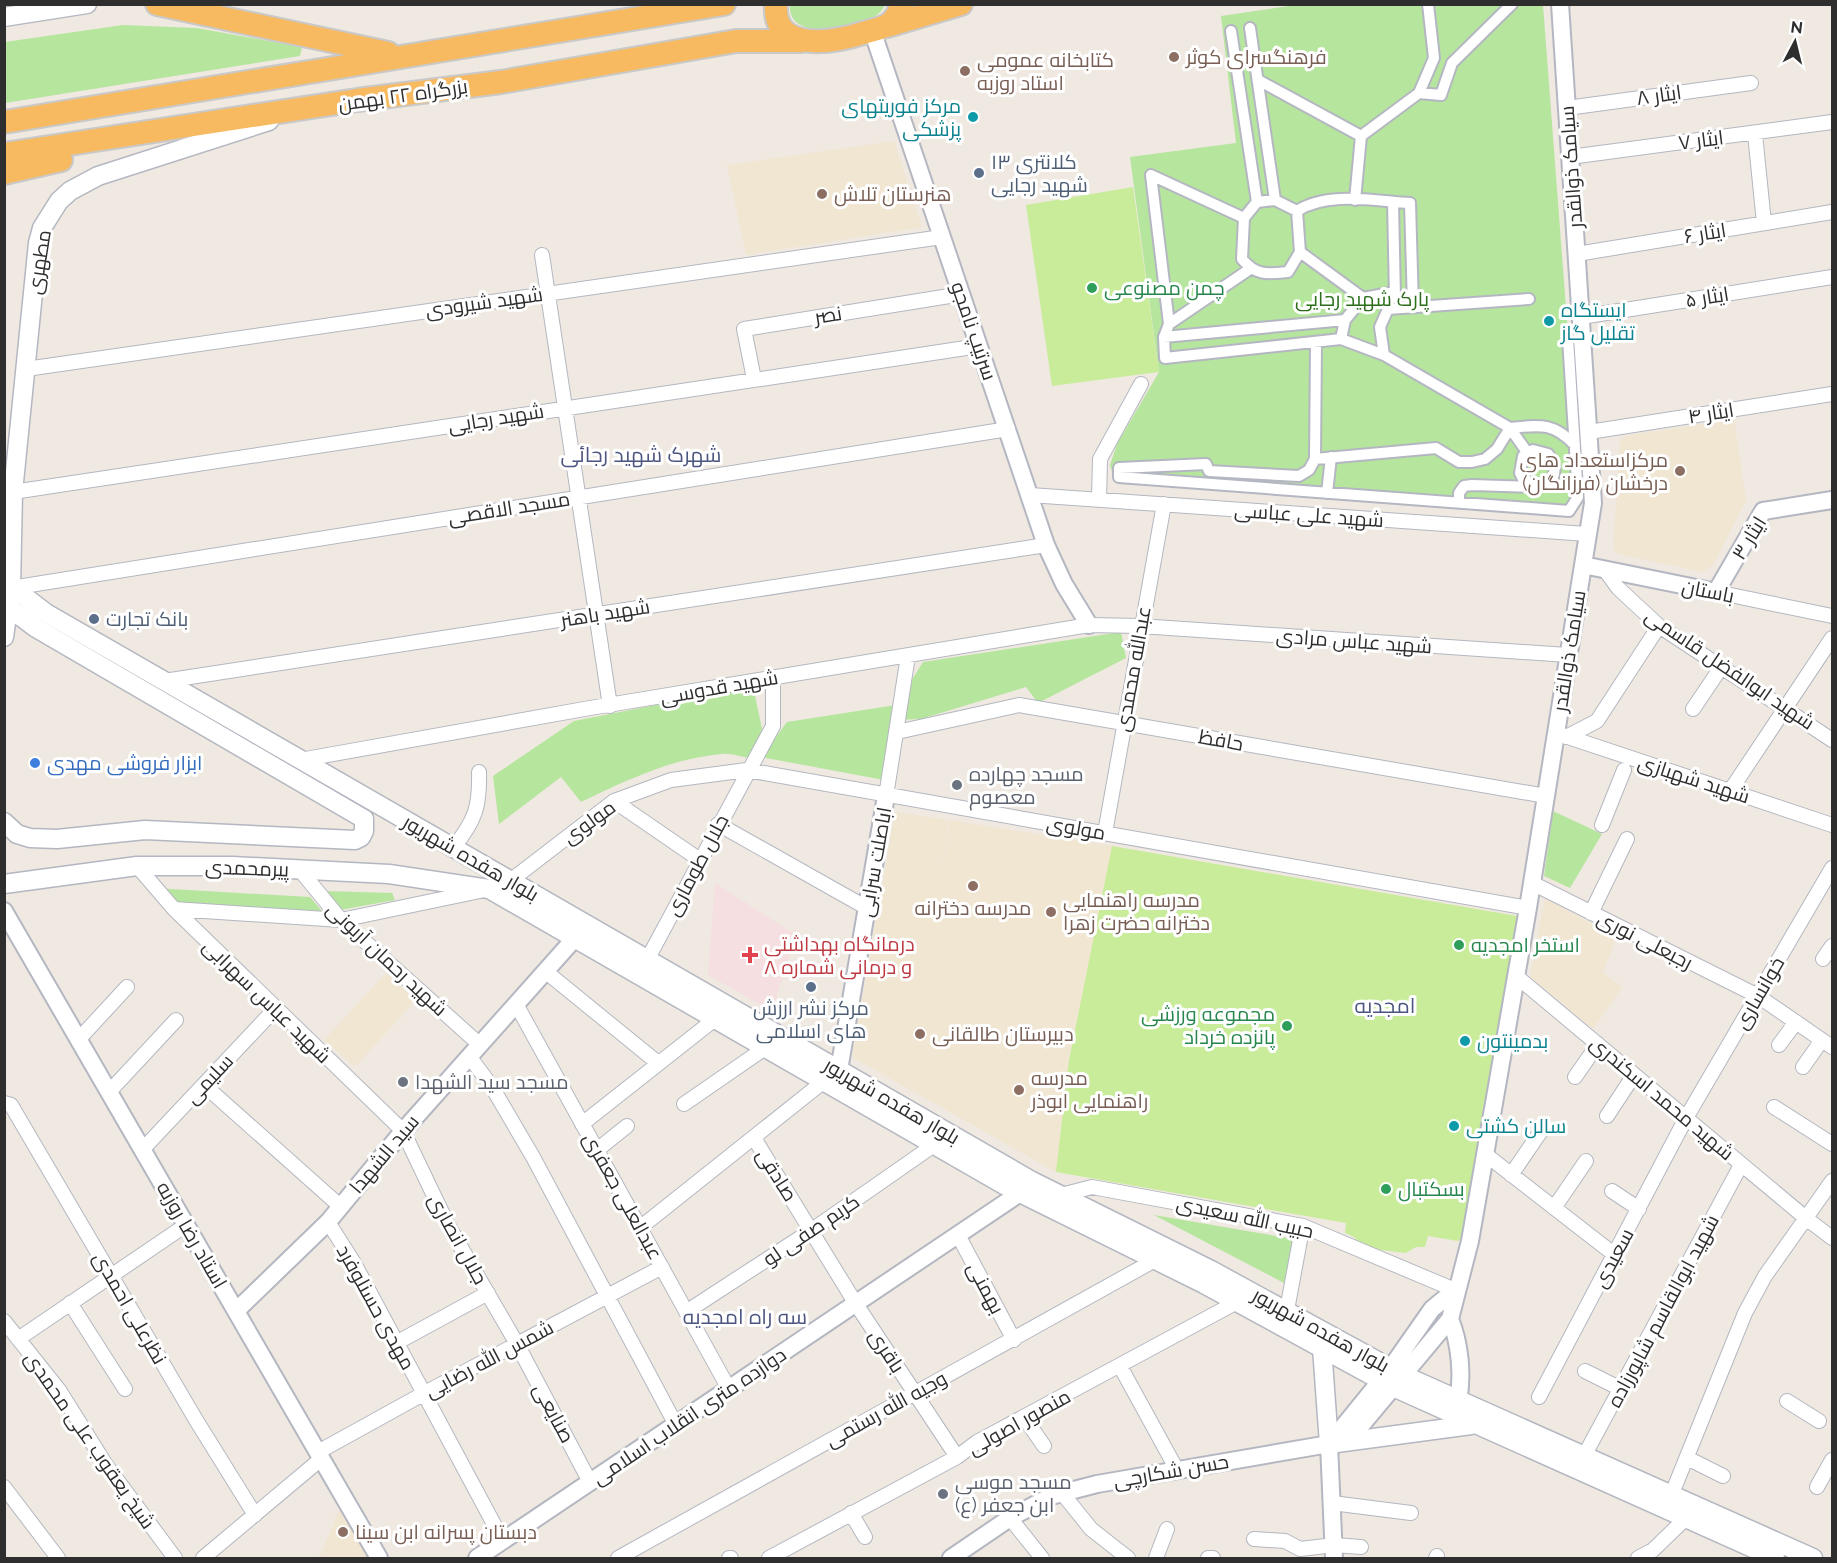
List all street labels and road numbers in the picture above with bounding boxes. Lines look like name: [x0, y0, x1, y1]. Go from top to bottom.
street label: بزرگراه ۲۲ بهمن: [337, 74, 469, 117]
street label: ایثار ۸: [1635, 80, 1683, 110]
street label: سیامک ذوالقدر: [1555, 105, 1587, 230]
street label: ایثار ۷: [1677, 125, 1725, 155]
street label: ایثار ۶: [1682, 218, 1728, 248]
street label: مطهری: [22, 228, 57, 296]
street label: سرتیپ نامجو: [945, 279, 1002, 384]
street label: شهید شیرودی: [424, 282, 544, 323]
street label: ایثار ۵: [1683, 282, 1731, 312]
street label: نصر: [811, 301, 844, 329]
street label: ایثار ۴: [1686, 398, 1736, 428]
street label: شهید رجایی: [446, 399, 546, 438]
street label: مسجد الاقصی: [446, 487, 572, 530]
street label: شهید علی عباسی: [1233, 498, 1385, 533]
street label: ایثار ۳: [1727, 512, 1771, 564]
street label: باستان: [1680, 574, 1736, 609]
street label: سیامک ذوالقدر: [1547, 588, 1590, 714]
street label: شهید باهنر: [557, 594, 652, 633]
street label: شهید ابوالفضل قاسمی: [1640, 603, 1819, 735]
street label: عبدالله محمدی: [1109, 604, 1157, 734]
street label: شهید عباس مرادی: [1275, 624, 1433, 659]
street label: شهید قدوسی: [658, 665, 780, 710]
street label: حافظ: [1197, 724, 1245, 756]
street label: شهید شهبازی: [1635, 750, 1753, 809]
street label: مولوی: [558, 795, 621, 850]
street label: اباصلت سرابی: [854, 805, 897, 919]
street label: بلوار هفده شهریور: [397, 809, 543, 907]
street label: جلال طوماری: [660, 810, 735, 920]
street label: مولوی: [1044, 811, 1107, 846]
street label: پیرمحمدی: [204, 855, 290, 882]
street label: شهید رحمان آربونی: [321, 897, 452, 1022]
street label: رجبعلی نوری: [1593, 906, 1697, 975]
street label: شهید عباس سهرابی: [197, 934, 336, 1069]
street label: خوانساری: [1729, 953, 1790, 1034]
street label: شهید محمد اسکندری: [1585, 1031, 1739, 1166]
street label: سلیمی: [180, 1049, 239, 1110]
street label: بلوار هفده شهریور: [818, 1052, 964, 1150]
street label: سید الشهدا: [344, 1110, 425, 1199]
street label: عبدالعلی جعفری: [577, 1128, 668, 1264]
street label: صادقی: [751, 1144, 802, 1206]
street label: استاد رضا روزبه: [152, 1177, 232, 1293]
street label: کریم صفی لو: [758, 1189, 865, 1273]
street label: جلال انصاری: [422, 1190, 493, 1289]
street label: حبیب الله سعیدی: [1174, 1190, 1316, 1244]
street label: شهید ابوالقاسم شاپورزاده: [1602, 1211, 1726, 1412]
street label: سعیدی: [1587, 1224, 1639, 1292]
street label: مهدی حسنلوفرد: [331, 1240, 420, 1374]
street label: نظرعلی احمدی: [87, 1248, 172, 1369]
street label: بهمنی: [961, 1258, 1010, 1319]
street label: بلوار هفده شهریور: [1247, 1282, 1394, 1378]
street label: شمس الله رضایی: [420, 1314, 558, 1404]
street label: باقری: [863, 1325, 910, 1378]
street label: دوازده متری انقلاب اسلامی: [587, 1342, 791, 1491]
street label: شیخ یعقوب علی محمدی: [18, 1347, 160, 1535]
street label: وجیه الله رستمی: [821, 1365, 951, 1453]
street label: صنایعی: [528, 1379, 580, 1447]
street label: منصور اصولی: [963, 1384, 1075, 1461]
street label: حسن شکارچی: [1111, 1449, 1231, 1494]

